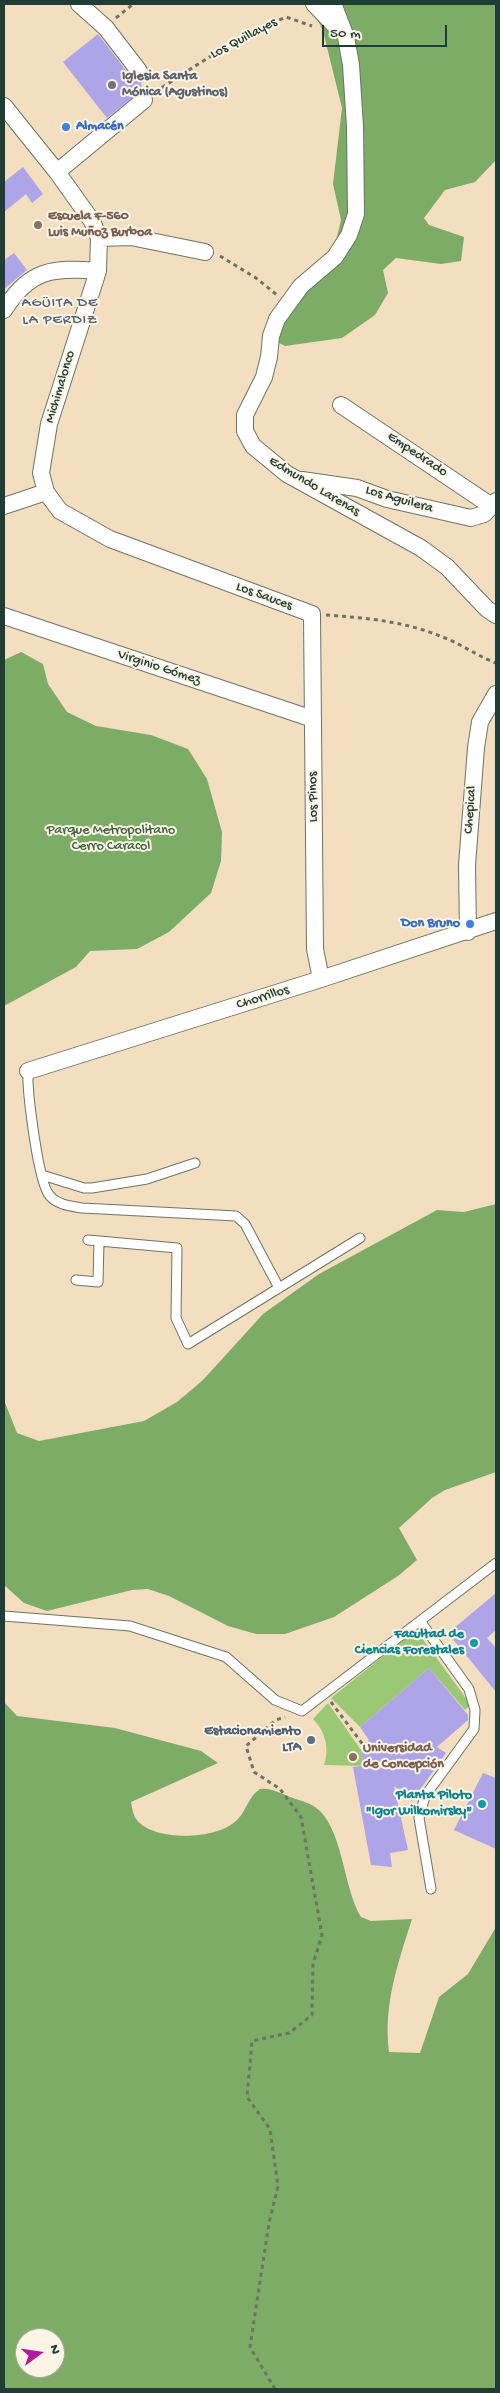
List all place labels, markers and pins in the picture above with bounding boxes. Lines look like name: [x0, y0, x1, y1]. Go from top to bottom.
place label: Iglesia Santa Mónica (Agustinos): [122, 69, 228, 102]
marker: Iglesia Santa Mónica (Agustinos): [106, 79, 118, 91]
place label: Almacén: [76, 119, 124, 135]
marker: Almacén: [60, 121, 72, 133]
place label: Escuela F-560 Luis Muñoz Burboa: [48, 209, 152, 242]
marker: Escuela F-560 Luis Muñoz Burboa: [32, 219, 44, 231]
place label: Don Bruno: [401, 916, 460, 932]
marker: Don Bruno: [464, 918, 476, 930]
place label: Facultad de Ciencias Forestales: [355, 1627, 464, 1660]
marker: Facultad de Ciencias Forestales: [468, 1637, 480, 1649]
place label: Estacionamiento LTA: [204, 1724, 301, 1756]
marker: Estacionamiento LTA: [305, 1734, 317, 1746]
place label: Universidad de Concepción: [363, 1741, 444, 1774]
marker: Universidad de Concepción: [347, 1751, 359, 1763]
place label: Planta Piloto "Igor Wilkomirsky": [366, 1788, 472, 1820]
marker: Planta Piloto "Igor Wilkomirsky": [476, 1798, 488, 1810]

